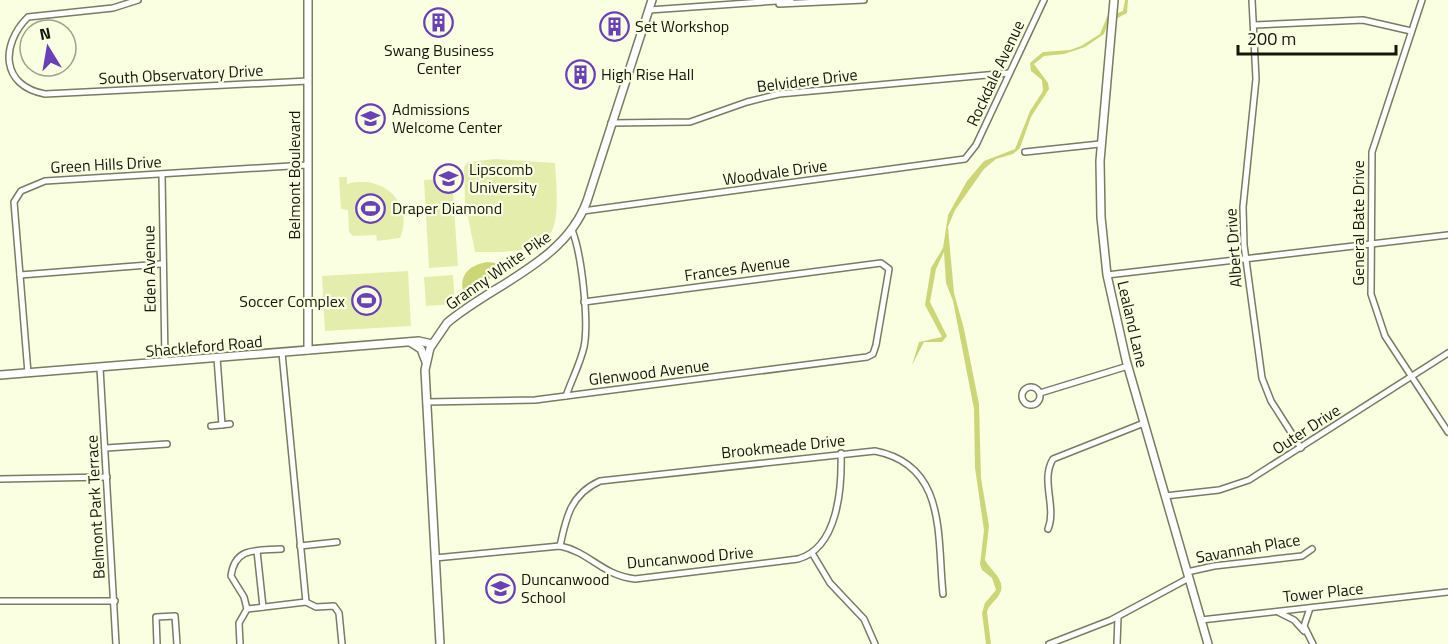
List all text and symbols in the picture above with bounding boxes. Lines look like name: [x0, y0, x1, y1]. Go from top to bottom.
building icon: Swang Business Center: [423, 6, 455, 38]
building icon: Set Workshop: [598, 10, 630, 42]
place label: Set Workshop: [635, 14, 729, 38]
street label: Rockdale Avenue: [960, 16, 1030, 130]
north arrow: [18, 18, 78, 78]
scale bar: [1238, 18, 1396, 56]
text: N: [37, 20, 53, 46]
text: 200 m: [1247, 25, 1296, 52]
place label: Swang Business Center: [384, 38, 494, 80]
street label: South Observatory Drive: [98, 58, 264, 90]
building icon: High Rise Hall: [564, 58, 596, 90]
place label: High Rise Hall: [601, 62, 694, 86]
street label: Belvidere Drive: [755, 62, 859, 98]
place label: Admissions Welcome Center: [392, 97, 503, 139]
school or university icon: Admissions Welcome Center: [355, 102, 387, 134]
street label: Belmont Boulevard: [282, 111, 306, 239]
street label: Green Hills Drive: [50, 149, 162, 179]
street label: Woodvale Drive: [721, 153, 829, 191]
place label: Lipscomb University: [469, 157, 537, 199]
street label: General Bate Drive: [1346, 160, 1370, 286]
school or university icon: Lipscomb University: [432, 162, 464, 194]
sports icon: Draper Diamond: [355, 192, 387, 224]
place label: Draper Diamond: [392, 196, 502, 220]
street label: Albert Drive: [1218, 208, 1248, 288]
street label: Eden Avenue: [136, 225, 162, 313]
street label: Granny White Pike: [440, 225, 556, 315]
street label: Frances Avenue: [683, 249, 791, 287]
street label: Lealand Lane: [1111, 278, 1155, 370]
sports icon: Soccer Complex: [350, 285, 382, 317]
place label: Soccer Complex: [239, 289, 345, 313]
street label: Shackleford Road: [145, 329, 263, 363]
street label: Glenwood Avenue: [587, 353, 711, 391]
street label: Outer Drive: [1267, 398, 1345, 460]
street label: Brookmeade Drive: [720, 428, 846, 464]
street label: Belmont Park Terrace: [79, 434, 111, 580]
street label: Savannah Place: [1194, 527, 1302, 569]
street label: Duncanwood Drive: [626, 540, 754, 574]
place label: Duncanwood School: [521, 567, 609, 609]
school or university icon: Duncanwood School: [484, 572, 516, 604]
street label: Tower Place: [1282, 576, 1364, 608]

